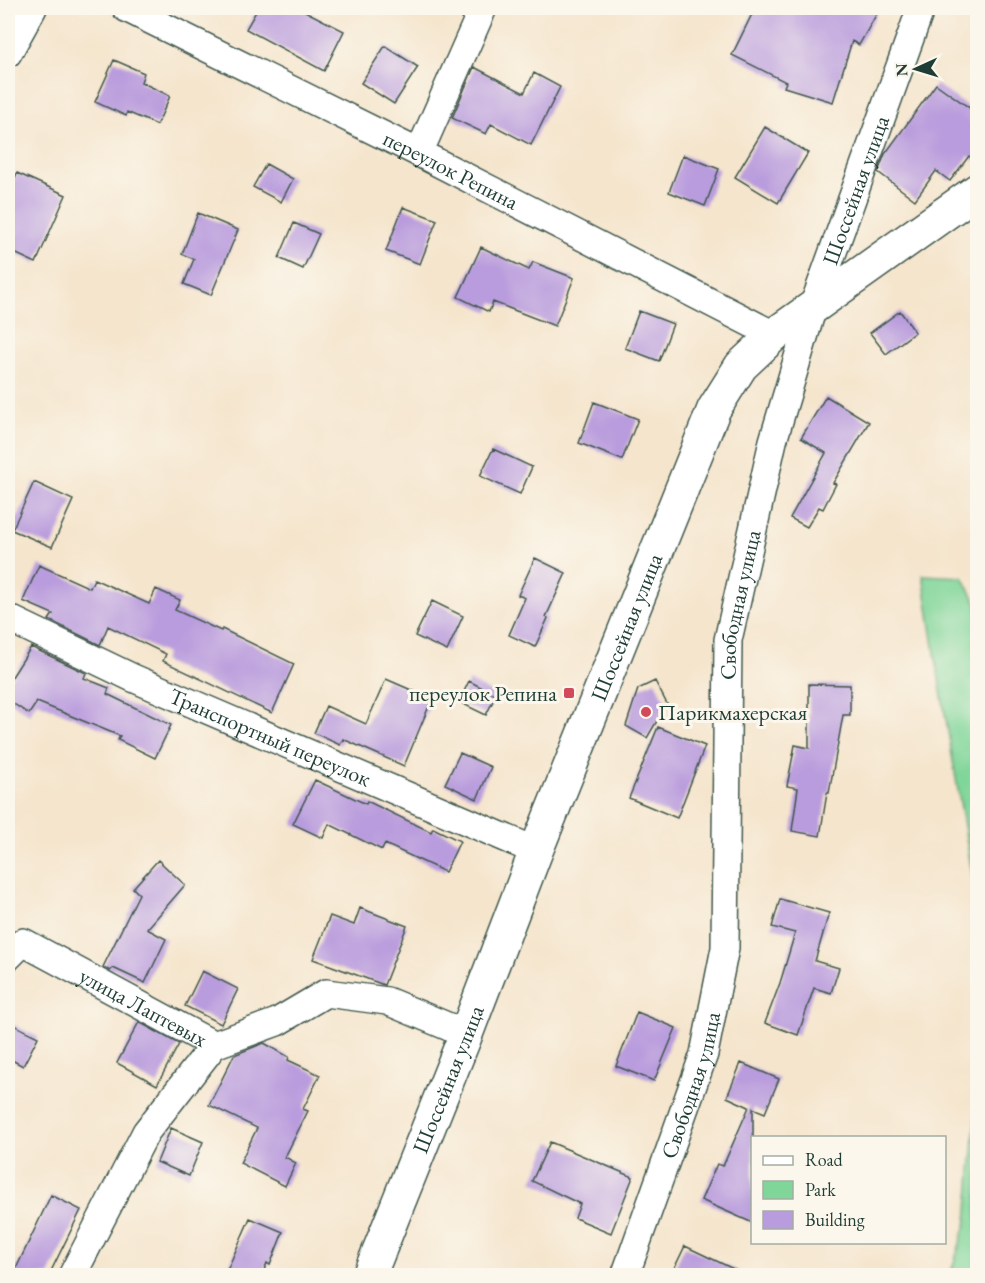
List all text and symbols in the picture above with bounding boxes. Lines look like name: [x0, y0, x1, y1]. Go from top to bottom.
north arrow: [886, 39, 946, 99]
text: N: [891, 63, 912, 77]
street label: Шоссейная улица: [815, 111, 896, 269]
street label: переулок Репина: [378, 124, 523, 217]
street label: Свободная улица: [713, 527, 768, 680]
street label: Шоссейная улица: [584, 549, 669, 705]
place label: переулок Репина: [409, 679, 557, 708]
street label: Транспортный переулок: [165, 681, 376, 794]
marker: переулок Репина: [562, 686, 576, 700]
place label: Парикмахерская: [658, 698, 808, 727]
marker: Парикмахерская: [639, 705, 653, 719]
street label: улица Лаптевых: [74, 961, 213, 1054]
street label: Шоссейная улица: [406, 1001, 491, 1158]
street label: Свободная улица: [654, 1009, 727, 1163]
legend: [751, 1136, 946, 1244]
text: Road: [805, 1148, 844, 1171]
text: Park: [805, 1178, 836, 1201]
text: Building: [805, 1208, 865, 1231]

